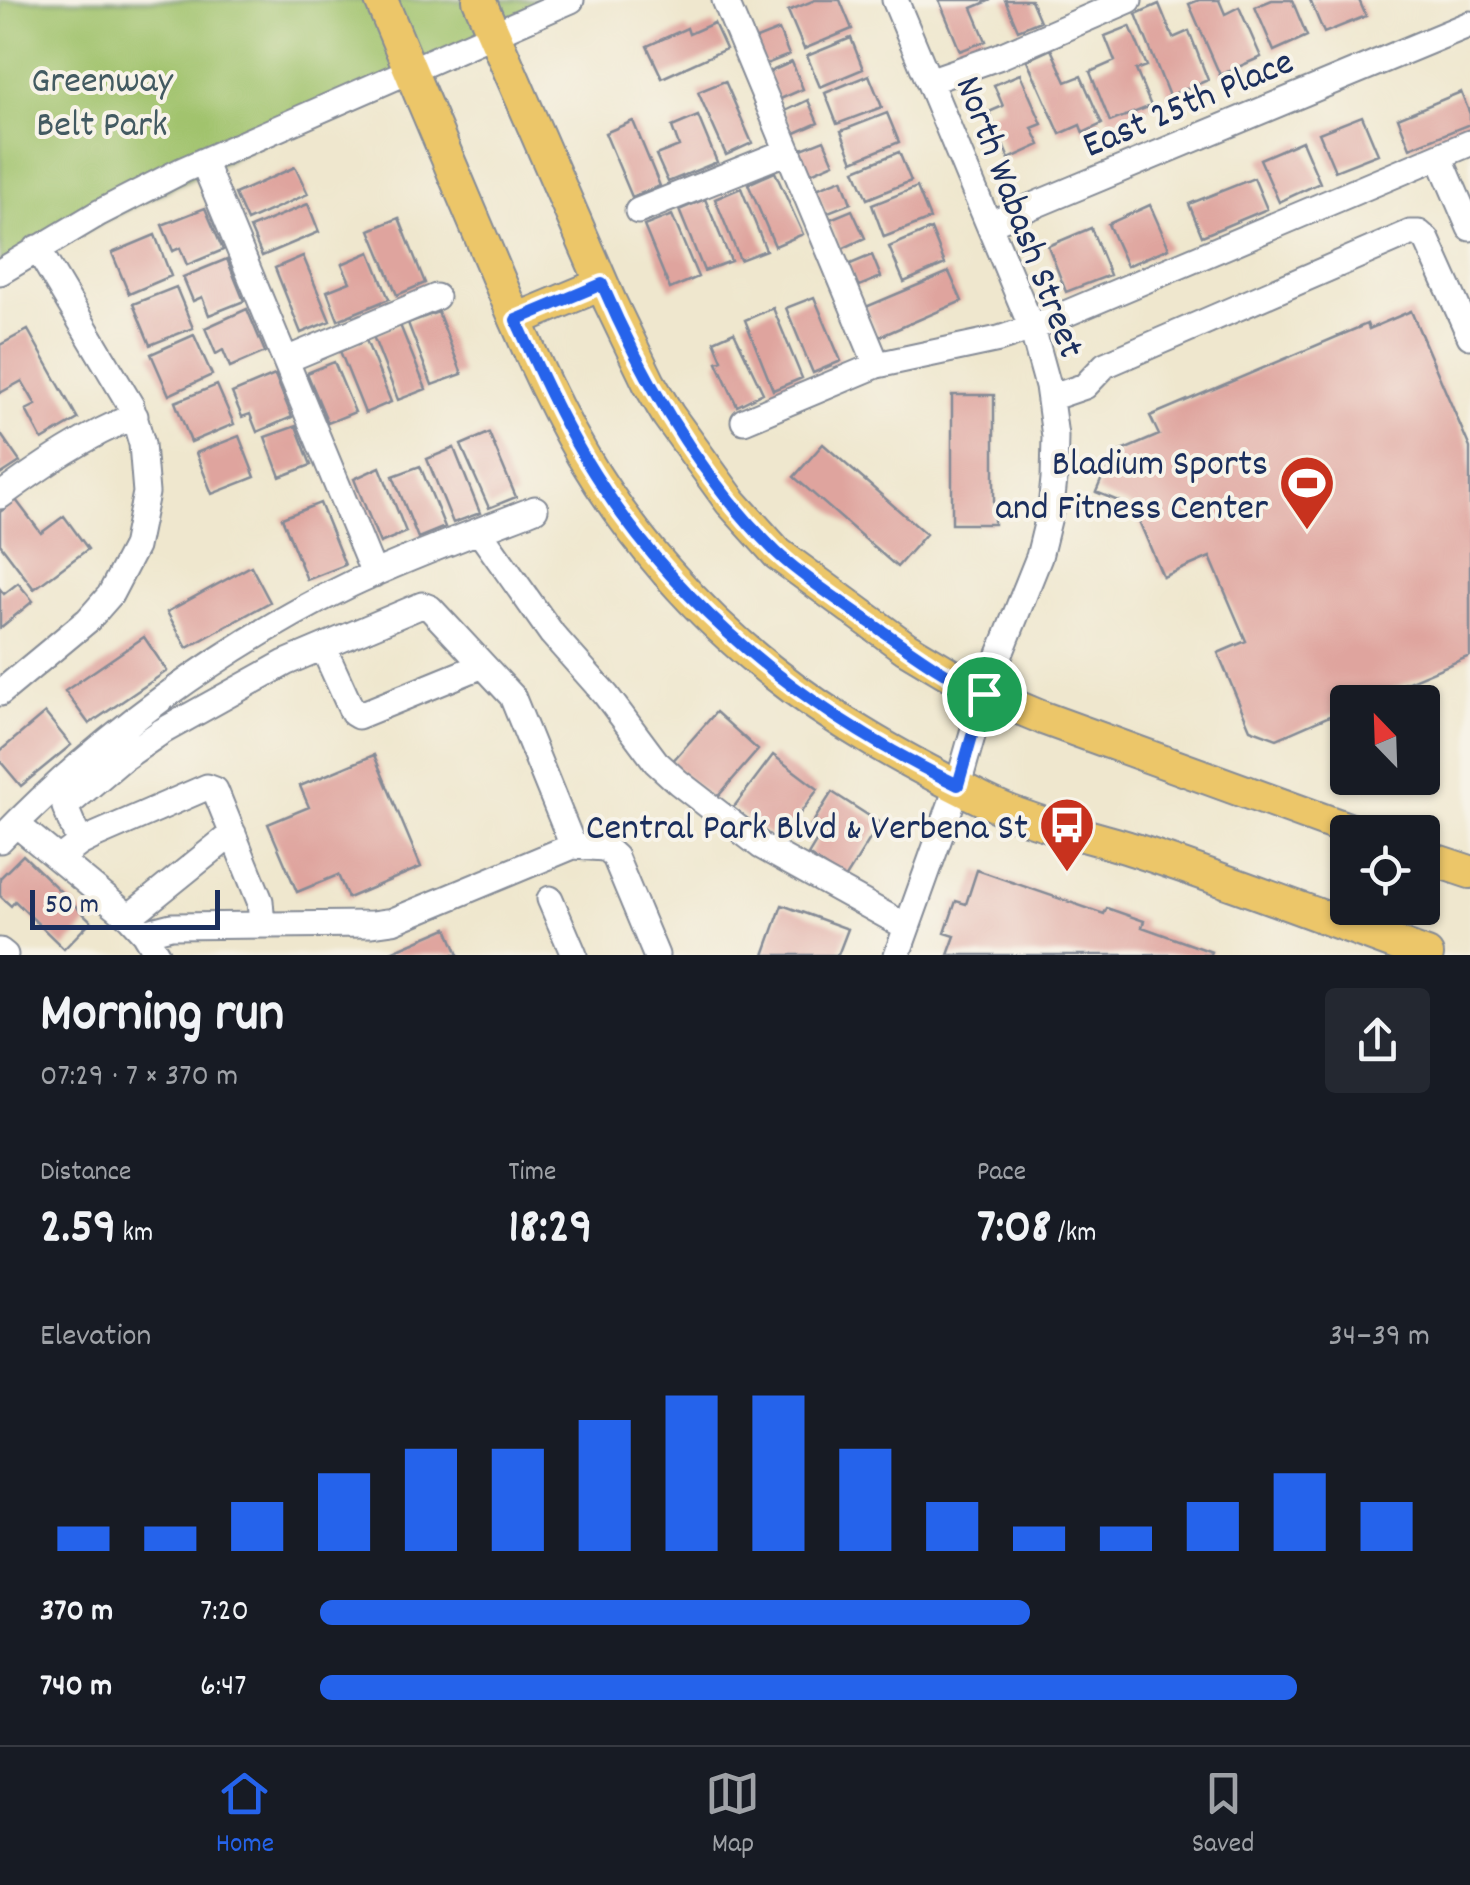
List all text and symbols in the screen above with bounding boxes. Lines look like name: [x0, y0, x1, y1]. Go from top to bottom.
street label: East 25th Place: [1075, 37, 1303, 175]
park label: Greenway Belt Park: [31, 56, 174, 155]
street label: North Wabash Street: [938, 69, 1096, 367]
place label: Bladium Sports and Fitness Center: [995, 439, 1268, 538]
sports icon: Bladium Sports and Fitness Center: [1277, 453, 1337, 532]
pin: [942, 652, 1027, 737]
icon: arrive: [957, 667, 1012, 722]
north arrow: [1330, 685, 1440, 795]
map controls: [1330, 685, 1440, 925]
bus stop icon: Central Park Blvd & Verbena St: [1037, 795, 1097, 874]
place label: Central Park Blvd & Verbena St: [586, 803, 1028, 858]
button: locate: [1330, 815, 1440, 925]
scale bar: [30, 885, 220, 930]
text: 50 m: [45, 887, 99, 927]
text: Morning run: [40, 978, 284, 1057]
button: share: [1325, 988, 1430, 1093]
text: 07:29 · 7 × 370 m: [40, 1055, 238, 1101]
text: Distance: [40, 1154, 131, 1194]
text: Time: [508, 1154, 556, 1194]
text: Pace: [977, 1154, 1026, 1194]
text: 2.59: [40, 1194, 116, 1266]
text: 18:29: [508, 1194, 592, 1266]
text: 7:08: [977, 1194, 1051, 1266]
text: km: [116, 1215, 153, 1255]
text: /km: [1051, 1215, 1097, 1255]
text: Elevation: [40, 1315, 151, 1361]
text: 34–39 m: [1328, 1315, 1430, 1361]
text: 370 m: [40, 1590, 113, 1636]
text: 7:20: [200, 1590, 249, 1636]
text: 740 m: [40, 1665, 112, 1711]
text: 6:47: [200, 1665, 247, 1711]
tab: Home: [216, 1766, 274, 1866]
tab: Map: [705, 1766, 760, 1866]
tab: Saved: [1192, 1766, 1254, 1866]

